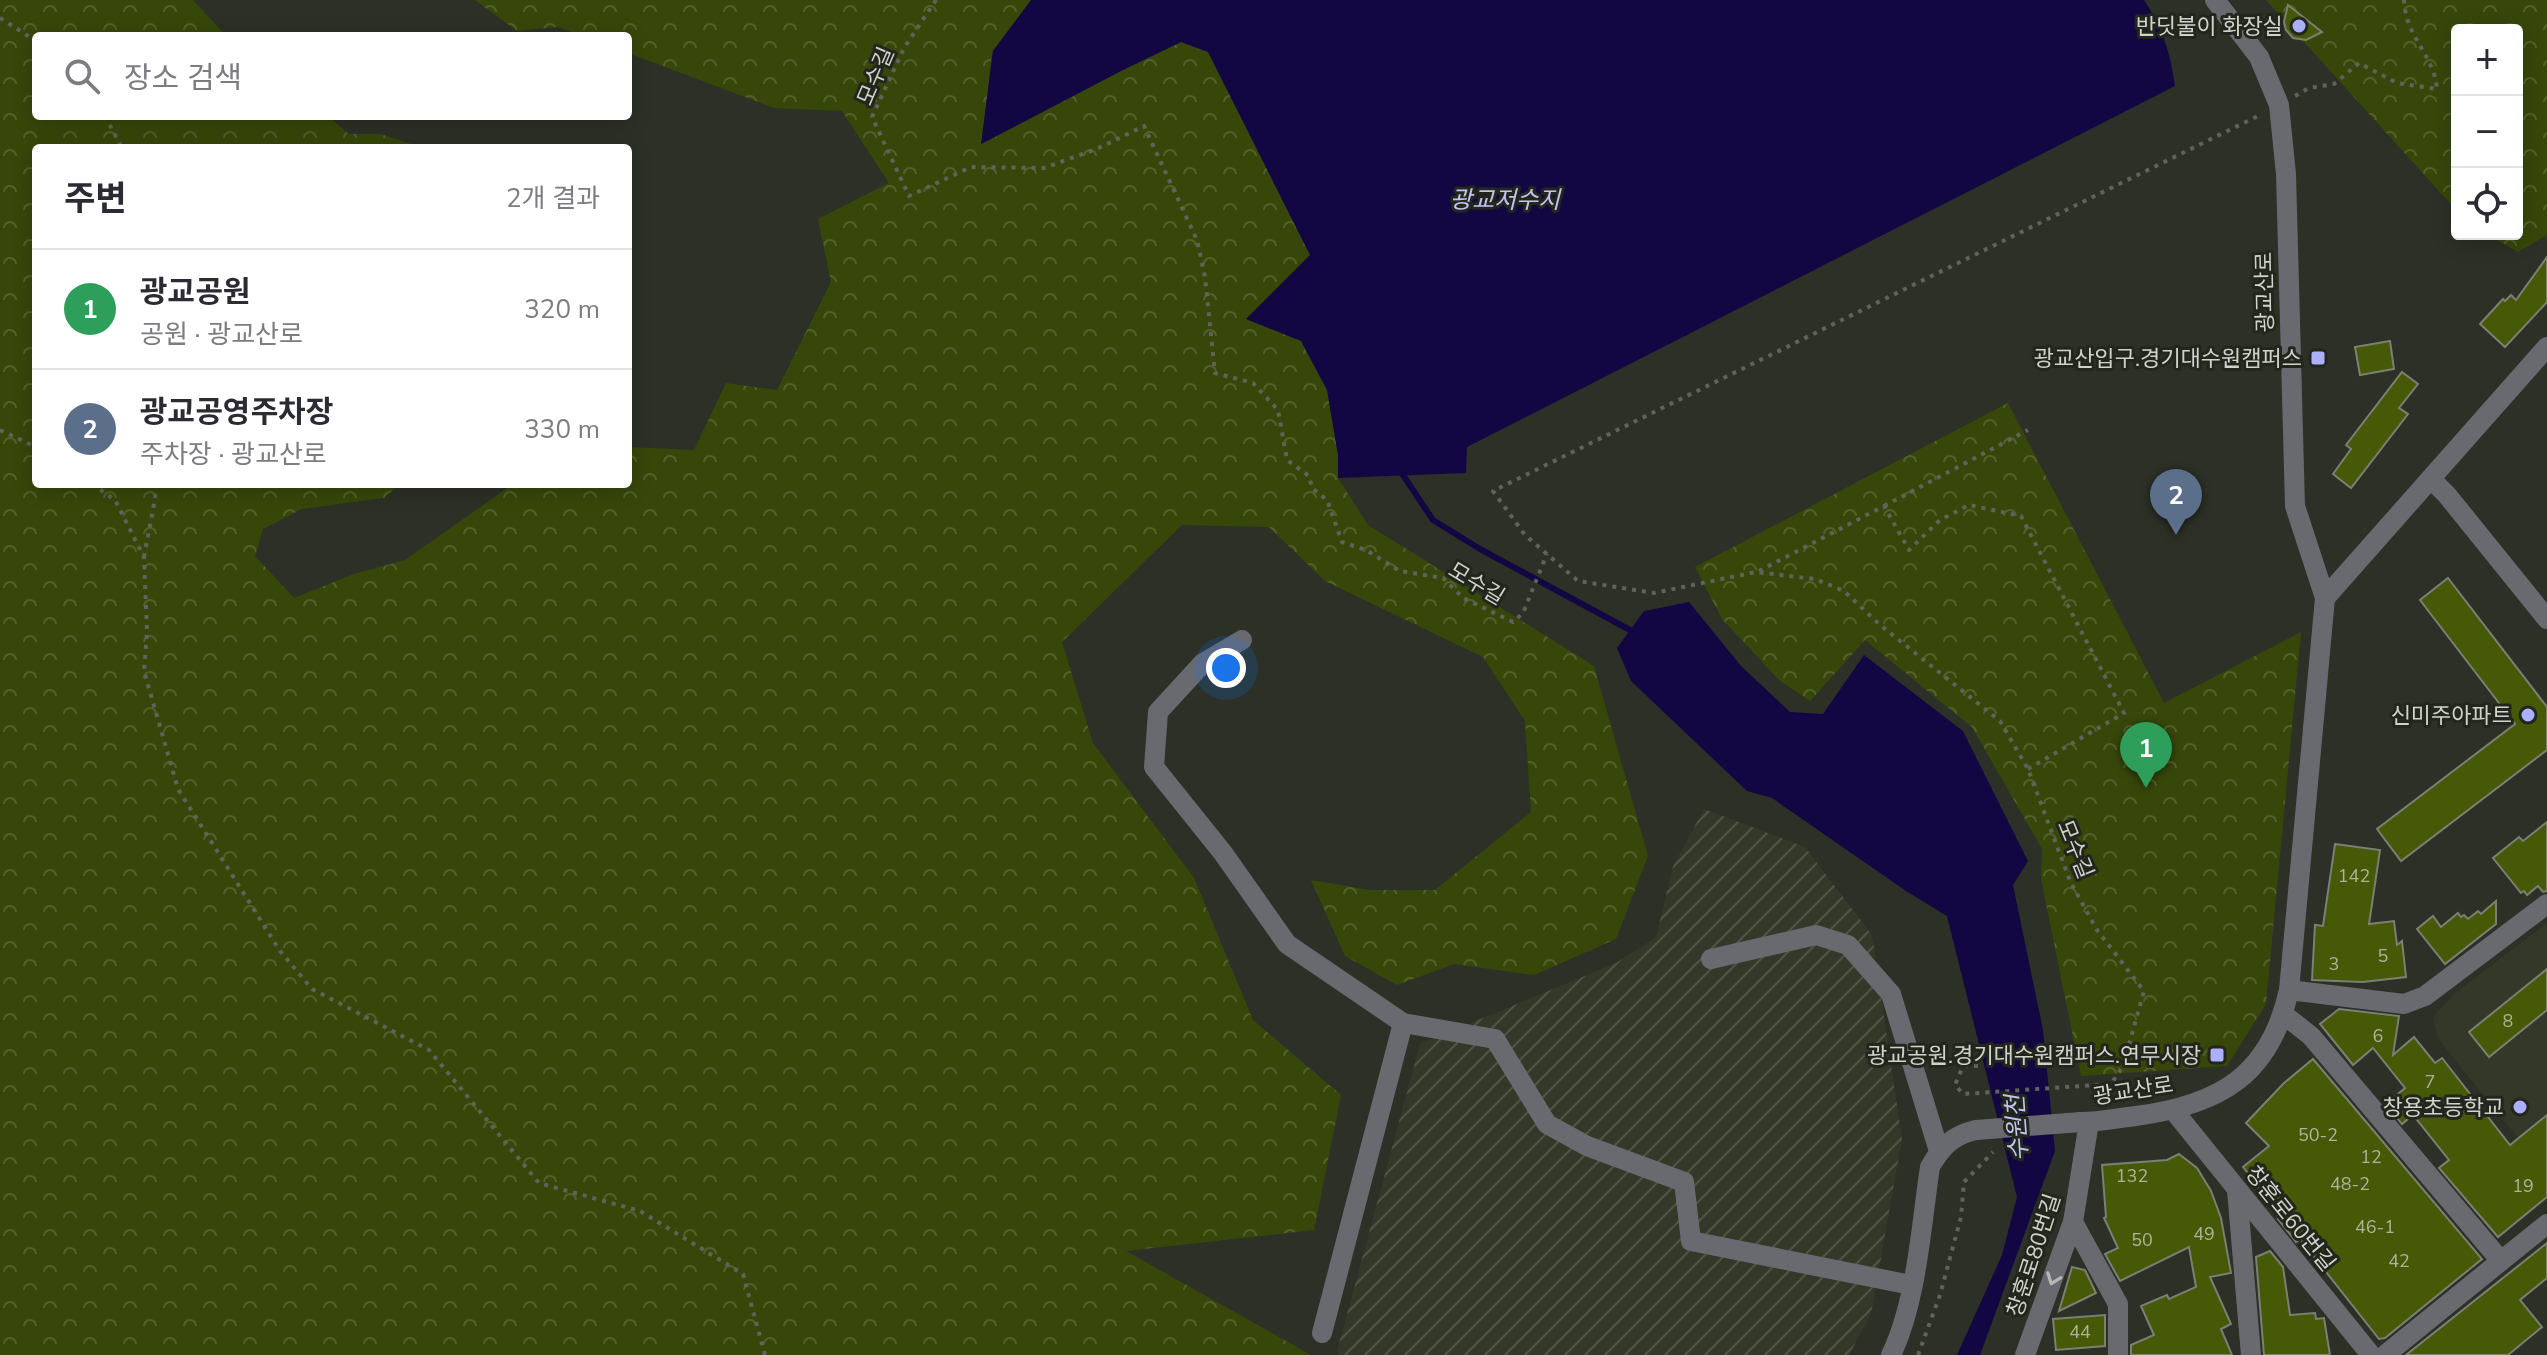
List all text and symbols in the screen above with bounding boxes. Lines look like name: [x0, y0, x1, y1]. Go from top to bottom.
place label: 반딧불이 화장실: [2136, 12, 2283, 42]
marker: 반딧불이 화장실: [2290, 17, 2308, 35]
map controls: [2451, 24, 2523, 240]
button: +: [2451, 24, 2523, 96]
search box: [32, 32, 632, 120]
street label: 모수길: [850, 43, 902, 110]
icon: search: [60, 54, 104, 98]
text: 장소 검색: [124, 58, 242, 99]
button: −: [2451, 96, 2523, 168]
button: locate: [2451, 168, 2523, 240]
text: 주변: [64, 176, 127, 222]
text: 2개 결과: [506, 181, 600, 216]
water label: 광교저수지: [1450, 184, 1562, 216]
street label: 광교산로: [2249, 251, 2281, 333]
text: 광교공원: [140, 272, 250, 313]
text: 1: [82, 292, 98, 327]
text: 320 m: [524, 292, 600, 327]
text: 공원 · 광교산로: [140, 317, 303, 352]
place label: 광교산입구.경기대수원캠퍼스: [2034, 344, 2302, 374]
marker: 광교산입구.경기대수원캠퍼스: [2309, 349, 2327, 367]
text: 광교공영주차장: [140, 392, 333, 433]
text: 2: [82, 412, 98, 447]
text: 330 m: [524, 412, 600, 447]
text: 주차장 · 광교산로: [140, 437, 327, 472]
pin: 2: [2150, 469, 2202, 535]
street label: 모수길: [1443, 555, 1510, 612]
your location: [1206, 648, 1246, 688]
place label: 신미주아파트: [2391, 701, 2512, 731]
marker: 신미주아파트: [2519, 706, 2537, 724]
pin: 1: [2120, 722, 2172, 788]
street label: 모수길: [2050, 816, 2100, 883]
house number: 142: [2338, 864, 2370, 888]
house number: 5: [2378, 944, 2388, 968]
house number: 3: [2329, 952, 2339, 976]
house number: 8: [2503, 1009, 2513, 1033]
house number: 6: [2373, 1024, 2383, 1048]
place label: 광교공원.경기대수원캠퍼스.연무시장: [1867, 1041, 2201, 1071]
marker: 광교공원.경기대수원캠퍼스.연무시장: [2208, 1046, 2226, 1064]
street label: 광교산로: [2091, 1070, 2175, 1112]
house number: 7: [2425, 1070, 2435, 1094]
water label: 수원천: [1999, 1091, 2035, 1162]
place label: 창용초등학교: [2383, 1093, 2504, 1123]
marker: 창용초등학교: [2511, 1098, 2529, 1116]
house number: 50-2: [2298, 1123, 2338, 1147]
house number: 12: [2360, 1145, 2382, 1169]
street label: 창훈로60번길: [2238, 1160, 2342, 1278]
house number: 132: [2116, 1164, 2148, 1188]
house number: 48-2: [2330, 1172, 2370, 1196]
house number: 19: [2512, 1174, 2534, 1198]
street label: 창훈로80번길: [2000, 1190, 2068, 1321]
house number: 46-1: [2355, 1215, 2395, 1239]
house number: 49: [2193, 1222, 2215, 1246]
house number: 50: [2131, 1228, 2153, 1252]
house number: 42: [2388, 1249, 2410, 1273]
one-way arrow: [2046, 1271, 2062, 1285]
house number: 44: [2069, 1320, 2091, 1344]

